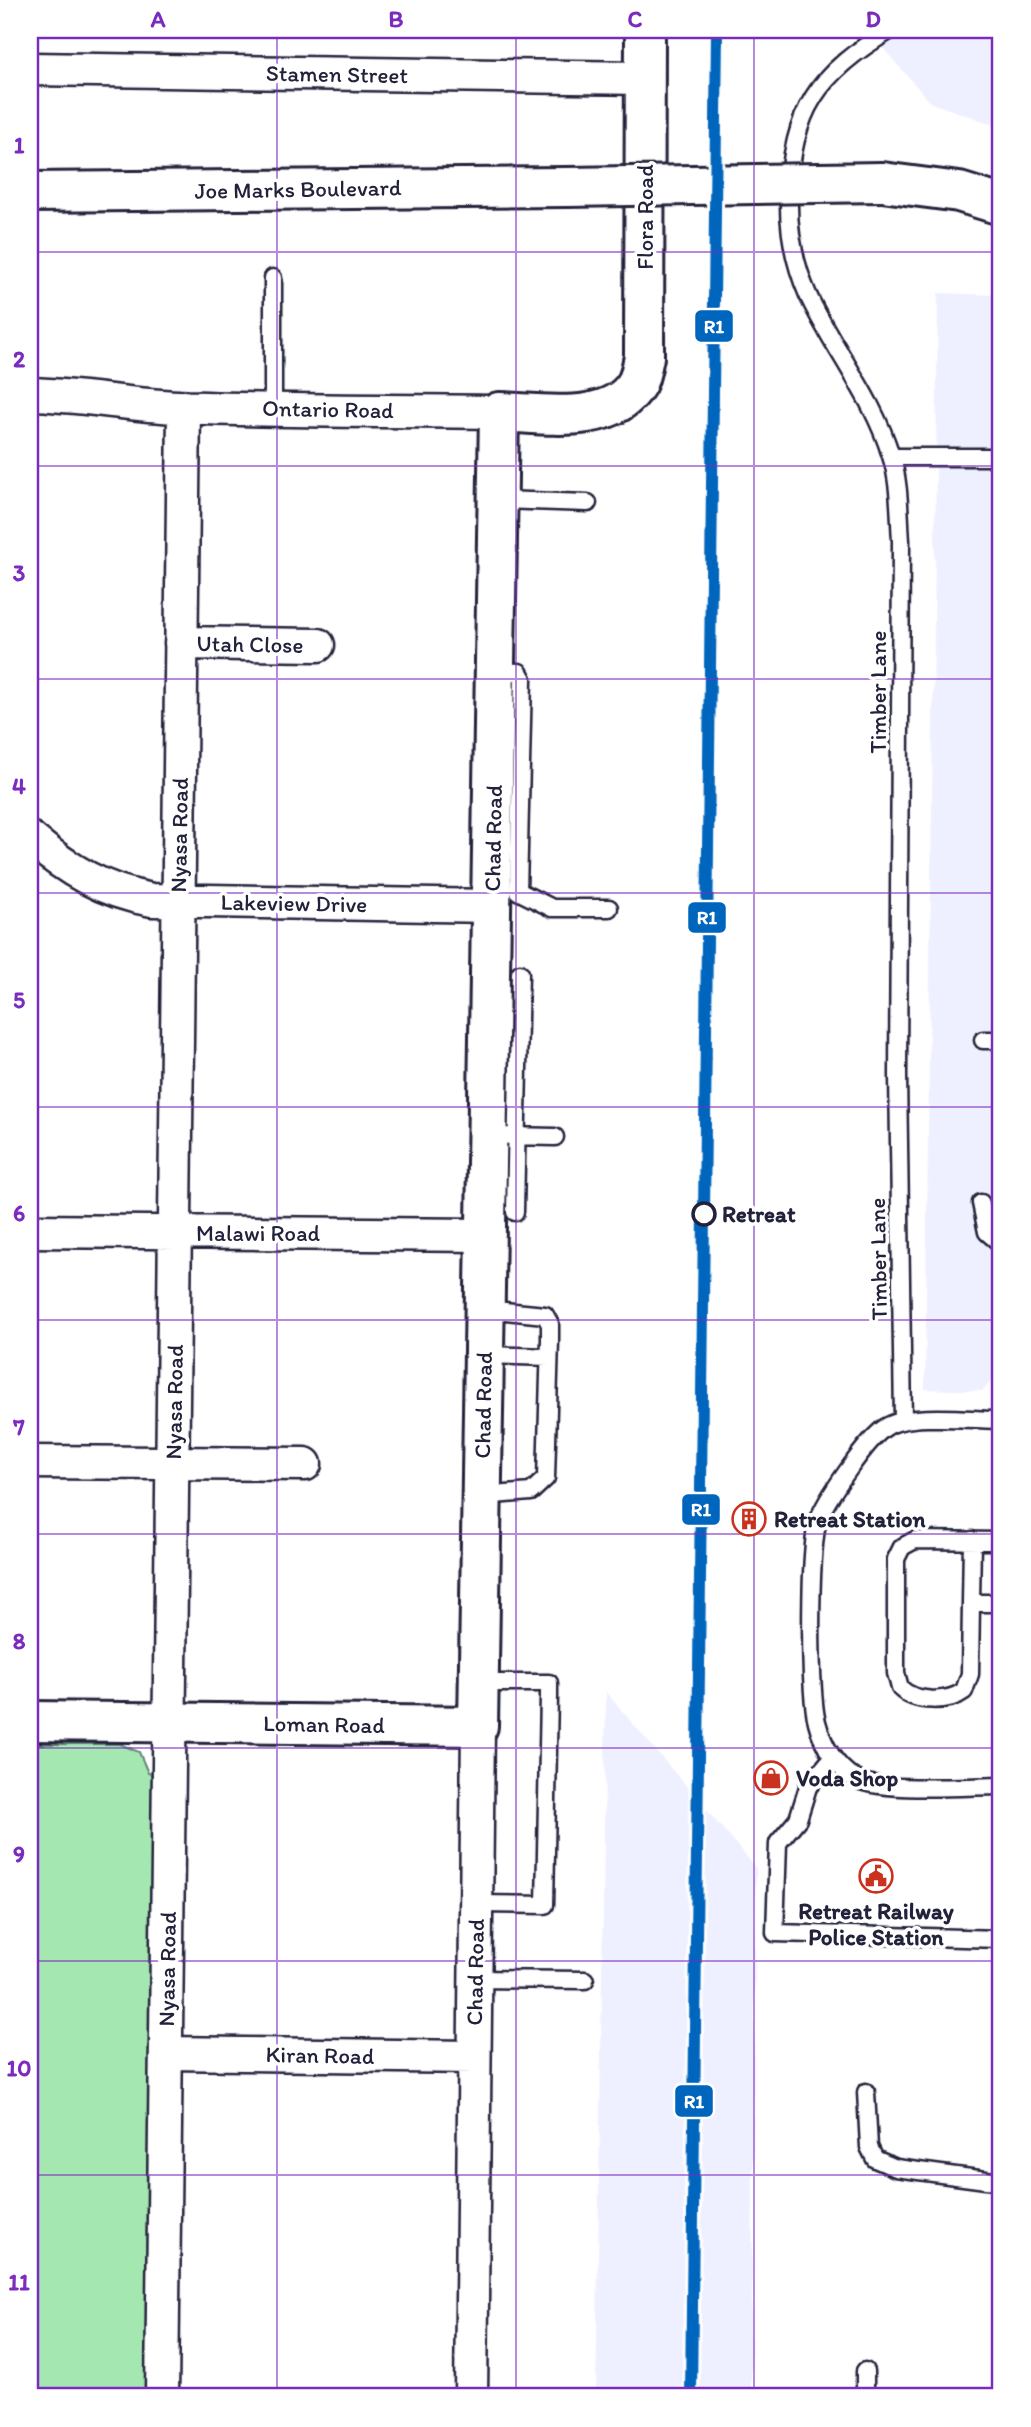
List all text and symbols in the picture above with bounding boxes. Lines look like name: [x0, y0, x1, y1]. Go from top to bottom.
text: A: [150, 5, 166, 33]
text: B: [389, 5, 404, 33]
text: C: [628, 5, 643, 33]
text: D: [865, 5, 881, 33]
street label: Stamen Street: [266, 59, 409, 89]
text: 1: [14, 131, 25, 159]
street label: Flora Road: [631, 164, 659, 270]
street label: Joe Marks Boulevard: [194, 173, 402, 205]
line badge: R1: [694, 309, 734, 343]
text: R1: [704, 315, 724, 338]
text: 2: [13, 345, 26, 373]
street label: Ontario Road: [262, 394, 394, 424]
text: 3: [13, 559, 26, 587]
street label: Utah Close: [196, 629, 304, 659]
street label: Timber Lane: [864, 631, 892, 753]
text: 4: [12, 772, 26, 800]
street label: Nyasa Road: [164, 777, 194, 893]
street label: Chad Road: [478, 784, 508, 892]
street label: Lakeview Drive: [220, 888, 368, 918]
line badge: R1: [687, 901, 727, 934]
text: R1: [697, 906, 717, 929]
text: 5: [13, 986, 25, 1014]
street label: Timber Lane: [863, 1197, 893, 1321]
text: 6: [13, 1199, 25, 1227]
place label: Retreat: [722, 1200, 796, 1228]
marker: Retreat: [692, 1202, 716, 1226]
street label: Malawi Road: [196, 1219, 320, 1247]
street label: Nyasa Road: [159, 1344, 189, 1460]
street label: Chad Road: [468, 1351, 498, 1459]
text: 7: [12, 1413, 25, 1441]
line badge: R1: [681, 1493, 721, 1526]
text: R1: [691, 1498, 711, 1521]
building icon: Retreat Station: [730, 1500, 768, 1538]
place label: Retreat Station: [774, 1505, 926, 1533]
text: 8: [13, 1627, 26, 1655]
street label: Loman Road: [263, 1709, 386, 1739]
shop icon: Voda Shop: [752, 1759, 790, 1797]
place label: Voda Shop: [796, 1764, 898, 1792]
text: 9: [13, 1840, 25, 1868]
public building icon: Retreat Railway Police Station: [857, 1857, 895, 1895]
place label: Retreat Railway Police Station: [798, 1897, 954, 1951]
street label: Nyasa Road: [152, 1911, 182, 2027]
street label: Chad Road: [460, 1918, 490, 2026]
street label: Kiran Road: [265, 2040, 375, 2070]
text: 10: [7, 2054, 31, 2082]
line badge: R1: [674, 2084, 714, 2118]
text: R1: [684, 2090, 704, 2113]
text: 11: [8, 2268, 30, 2296]

